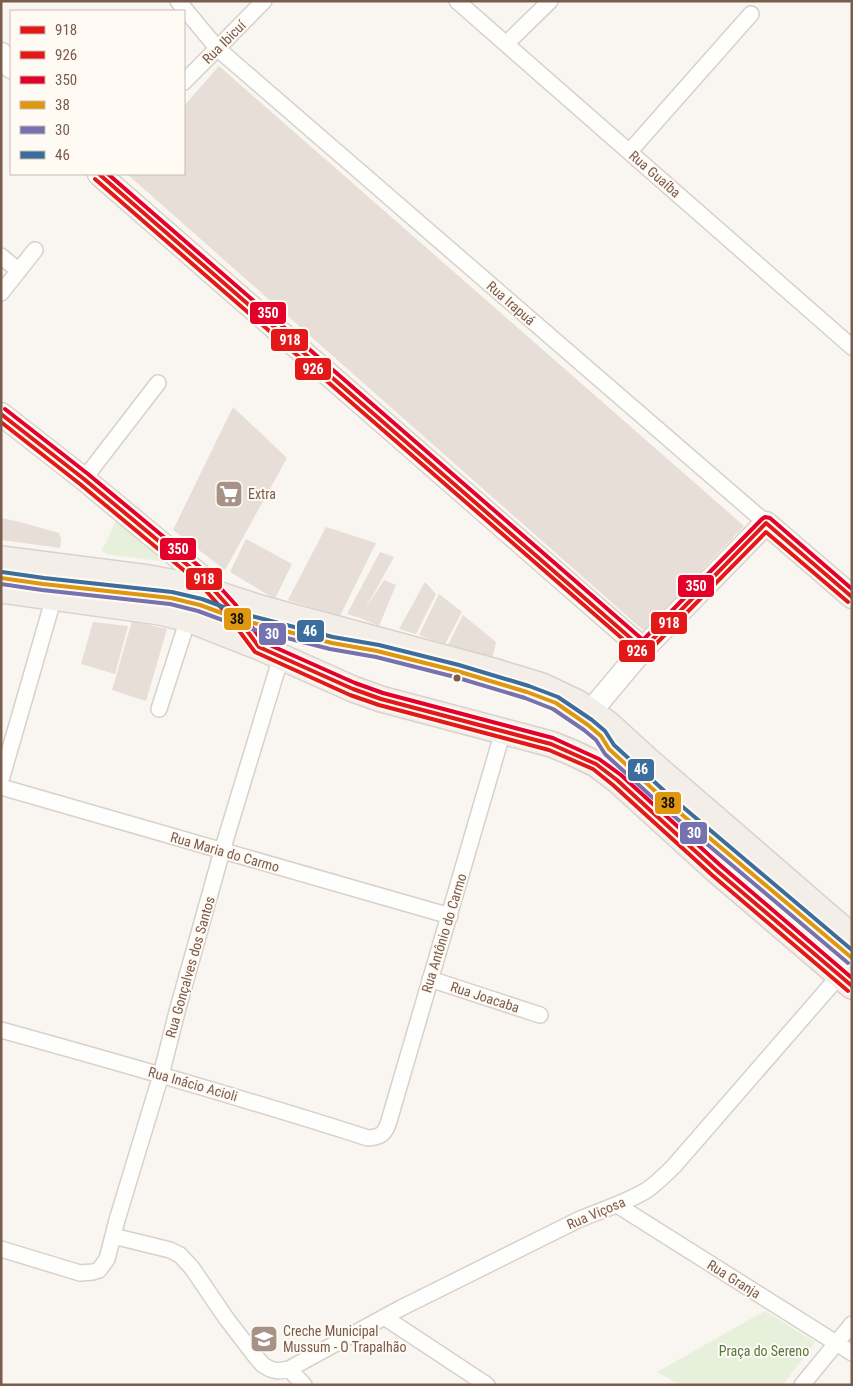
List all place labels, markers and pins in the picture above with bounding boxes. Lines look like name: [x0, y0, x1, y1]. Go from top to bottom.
supermarket icon: Extra: [214, 479, 244, 509]
place label: Extra: [248, 486, 276, 502]
unlabelled marker: [452, 673, 462, 683]
place label: Creche Municipal Mussum - O Trapalhão: [283, 1323, 406, 1355]
school or university icon: Creche Municipal Mussum - O Trapalhão: [249, 1324, 279, 1354]

